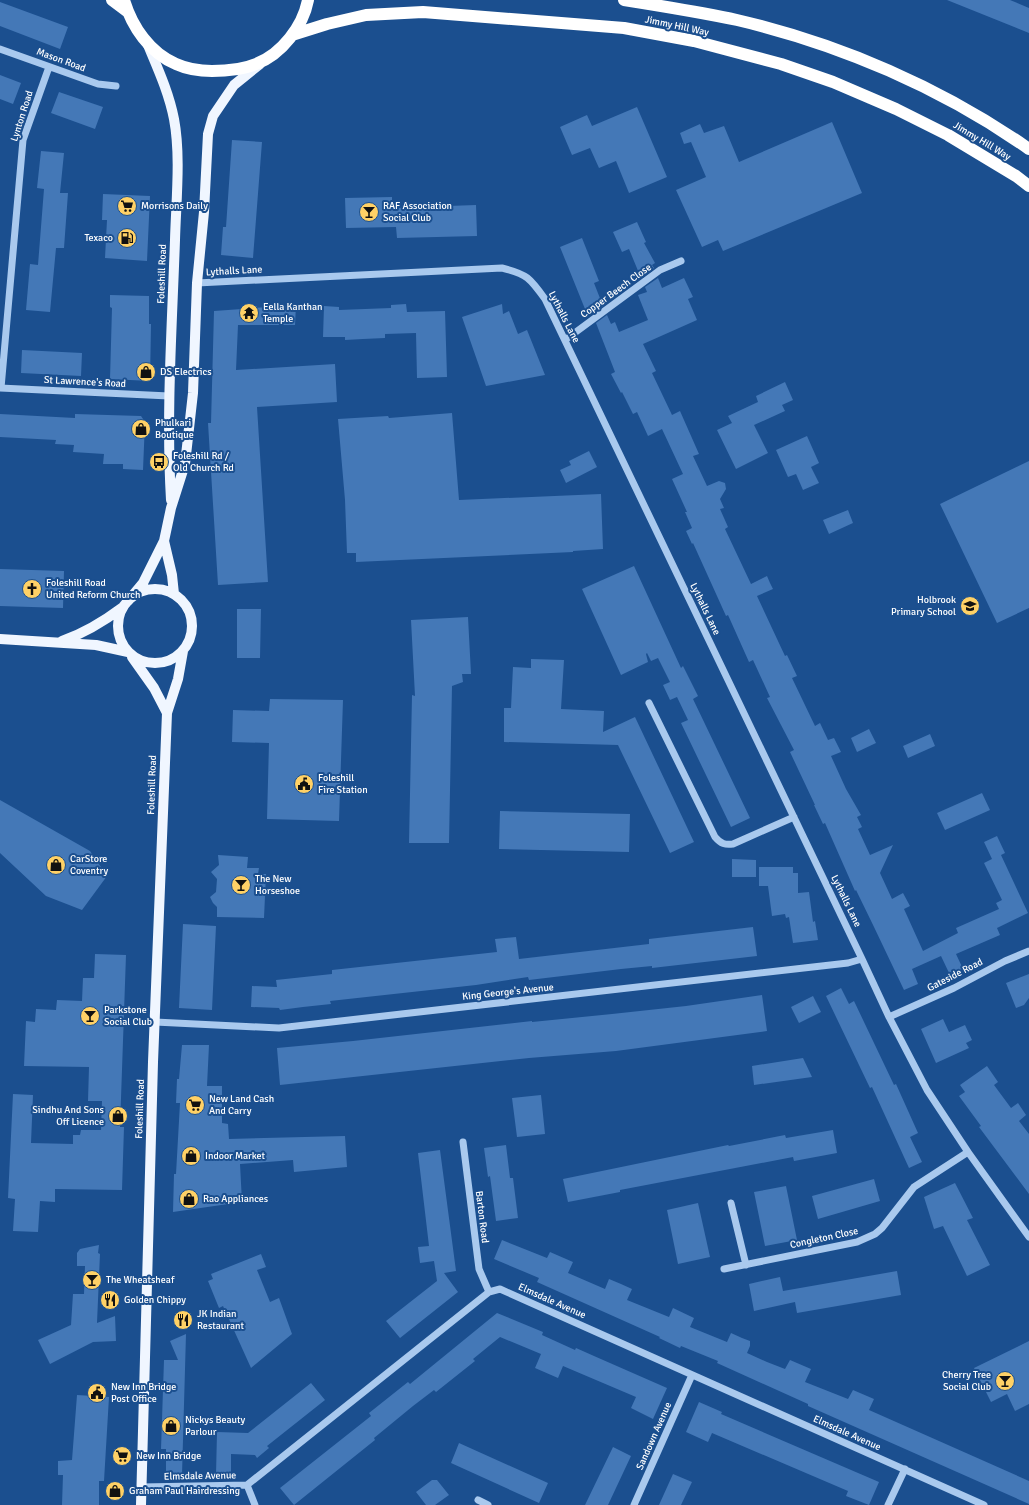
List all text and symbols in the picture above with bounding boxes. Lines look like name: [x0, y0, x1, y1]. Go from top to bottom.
street label: Jimmy Hill Way: [644, 13, 710, 39]
street label: Mason Road: [35, 46, 87, 74]
street label: Lynton Road: [8, 89, 36, 143]
street label: Jimmy Hill Way: [951, 119, 1013, 163]
supermarket icon: Morrisons Daily: [116, 195, 138, 217]
place label: Morrisons Daily: [141, 200, 208, 212]
place label: RAF Association Social Club: [383, 200, 452, 224]
bar icon: RAF Association Social Club: [358, 201, 380, 223]
fuel station icon: Texaco: [116, 227, 138, 249]
place label: Texaco: [84, 232, 113, 244]
street label: Foleshill Road: [155, 244, 169, 304]
street label: Copper Beech Close: [578, 261, 654, 321]
street label: Lythalls Lane: [205, 264, 263, 278]
street label: Lythalls Lane: [546, 289, 582, 345]
place label: Eella Kanthan Temple: [263, 301, 323, 325]
temple icon: Eella Kanthan Temple: [238, 302, 260, 324]
shop icon: DS Electrics: [135, 361, 157, 383]
place label: DS Electrics: [160, 366, 212, 378]
street label: St Lawrence's Road: [44, 374, 126, 390]
place label: Phulkari Boutique: [155, 417, 194, 441]
shop icon: Phulkari Boutique: [130, 418, 152, 440]
place label: Foleshill Rd / Old Church Rd: [173, 450, 234, 474]
bus stop icon: Foleshill Rd / Old Church Rd: [148, 451, 170, 473]
place label: Foleshill Road United Reform Church: [46, 577, 141, 601]
church icon: Foleshill Road United Reform Church: [21, 578, 43, 600]
street label: Lythalls Lane: [687, 581, 723, 637]
place label: Holbrook Primary School: [891, 594, 956, 618]
school or university icon: Holbrook Primary School: [959, 595, 981, 617]
street label: Foleshill Road: [145, 755, 159, 815]
place label: Foleshill Fire Station: [318, 772, 368, 796]
public building icon: Foleshill Fire Station: [293, 773, 315, 795]
place label: CarStore Coventry: [70, 853, 108, 877]
shop icon: CarStore Coventry: [45, 854, 67, 876]
place label: The New Horseshoe: [255, 873, 300, 897]
street label: Lythalls Lane: [828, 873, 864, 929]
bar icon: The New Horseshoe: [230, 874, 252, 896]
street label: Gateside Road: [925, 956, 985, 994]
street label: King George's Avenue: [462, 981, 554, 1003]
place label: Parkstone Social Club: [104, 1004, 152, 1028]
bar icon: Parkstone Social Club: [79, 1005, 101, 1027]
street label: Foleshill Road: [133, 1079, 147, 1139]
place label: New Land Cash And Carry: [209, 1093, 274, 1117]
supermarket icon: New Land Cash And Carry: [184, 1094, 206, 1116]
place label: Sindhu And Sons Off Licence: [32, 1104, 105, 1128]
shop icon: Sindhu And Sons Off Licence: [107, 1105, 129, 1127]
shop icon: Indoor Market: [180, 1145, 202, 1167]
place label: Indoor Market: [205, 1150, 266, 1162]
shop icon: Rao Appliances: [178, 1188, 200, 1210]
street label: Barton Road: [473, 1190, 491, 1244]
place label: Rao Appliances: [203, 1193, 269, 1205]
street label: Congleton Close: [789, 1225, 859, 1251]
bar icon: The Wheatsheaf: [81, 1269, 103, 1291]
place label: The Wheatsheaf: [106, 1274, 175, 1286]
street label: Elmsdale Avenue: [516, 1281, 588, 1321]
restaurant icon: Golden Chippy: [99, 1289, 121, 1311]
place label: Golden Chippy: [124, 1294, 186, 1306]
place label: JK Indian Restaurant: [197, 1308, 244, 1332]
restaurant icon: JK Indian Restaurant: [172, 1309, 194, 1331]
place label: Cherry Tree Social Club: [942, 1369, 991, 1393]
bar icon: Cherry Tree Social Club: [994, 1370, 1016, 1392]
place label: New Inn Bridge Post Office: [111, 1381, 176, 1405]
public building icon: New Inn Bridge Post Office: [86, 1382, 108, 1404]
street label: Sandown Avenue: [634, 1400, 674, 1472]
street label: Elmsdale Avenue: [811, 1413, 883, 1453]
place label: Nickys Beauty Parlour: [185, 1414, 246, 1438]
shop icon: Nickys Beauty Parlour: [160, 1415, 182, 1437]
supermarket icon: New Inn Bridge: [111, 1445, 133, 1467]
place label: New Inn Bridge: [136, 1450, 201, 1462]
street label: Elmsdale Avenue: [164, 1469, 236, 1483]
shop icon: Graham Paul Hairdressing: [104, 1480, 126, 1502]
place label: Graham Paul Hairdressing: [129, 1485, 240, 1497]

